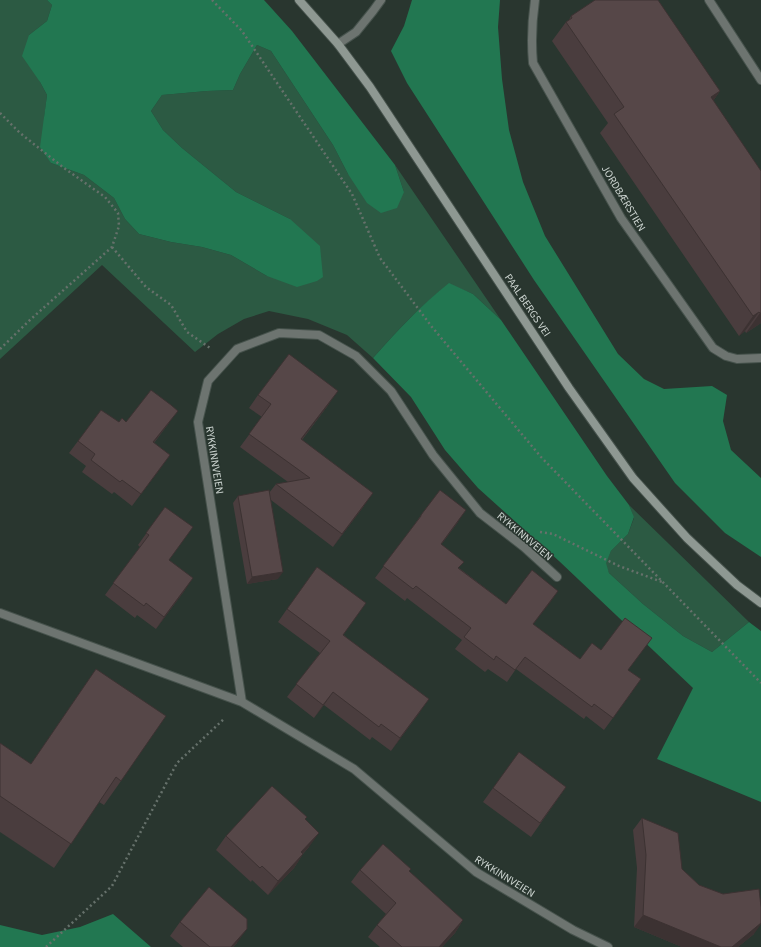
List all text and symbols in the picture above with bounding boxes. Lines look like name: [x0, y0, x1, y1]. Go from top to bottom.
street label: JORDBÆRSTIEN: [598, 162, 649, 234]
street label: PAAL BERGS VEI: [501, 271, 554, 340]
street label: RYKKINNVEIEN: [202, 425, 227, 495]
street label: RYKKINNVEIEN: [494, 509, 556, 564]
street label: RYKKINNVEIEN: [472, 852, 538, 901]

